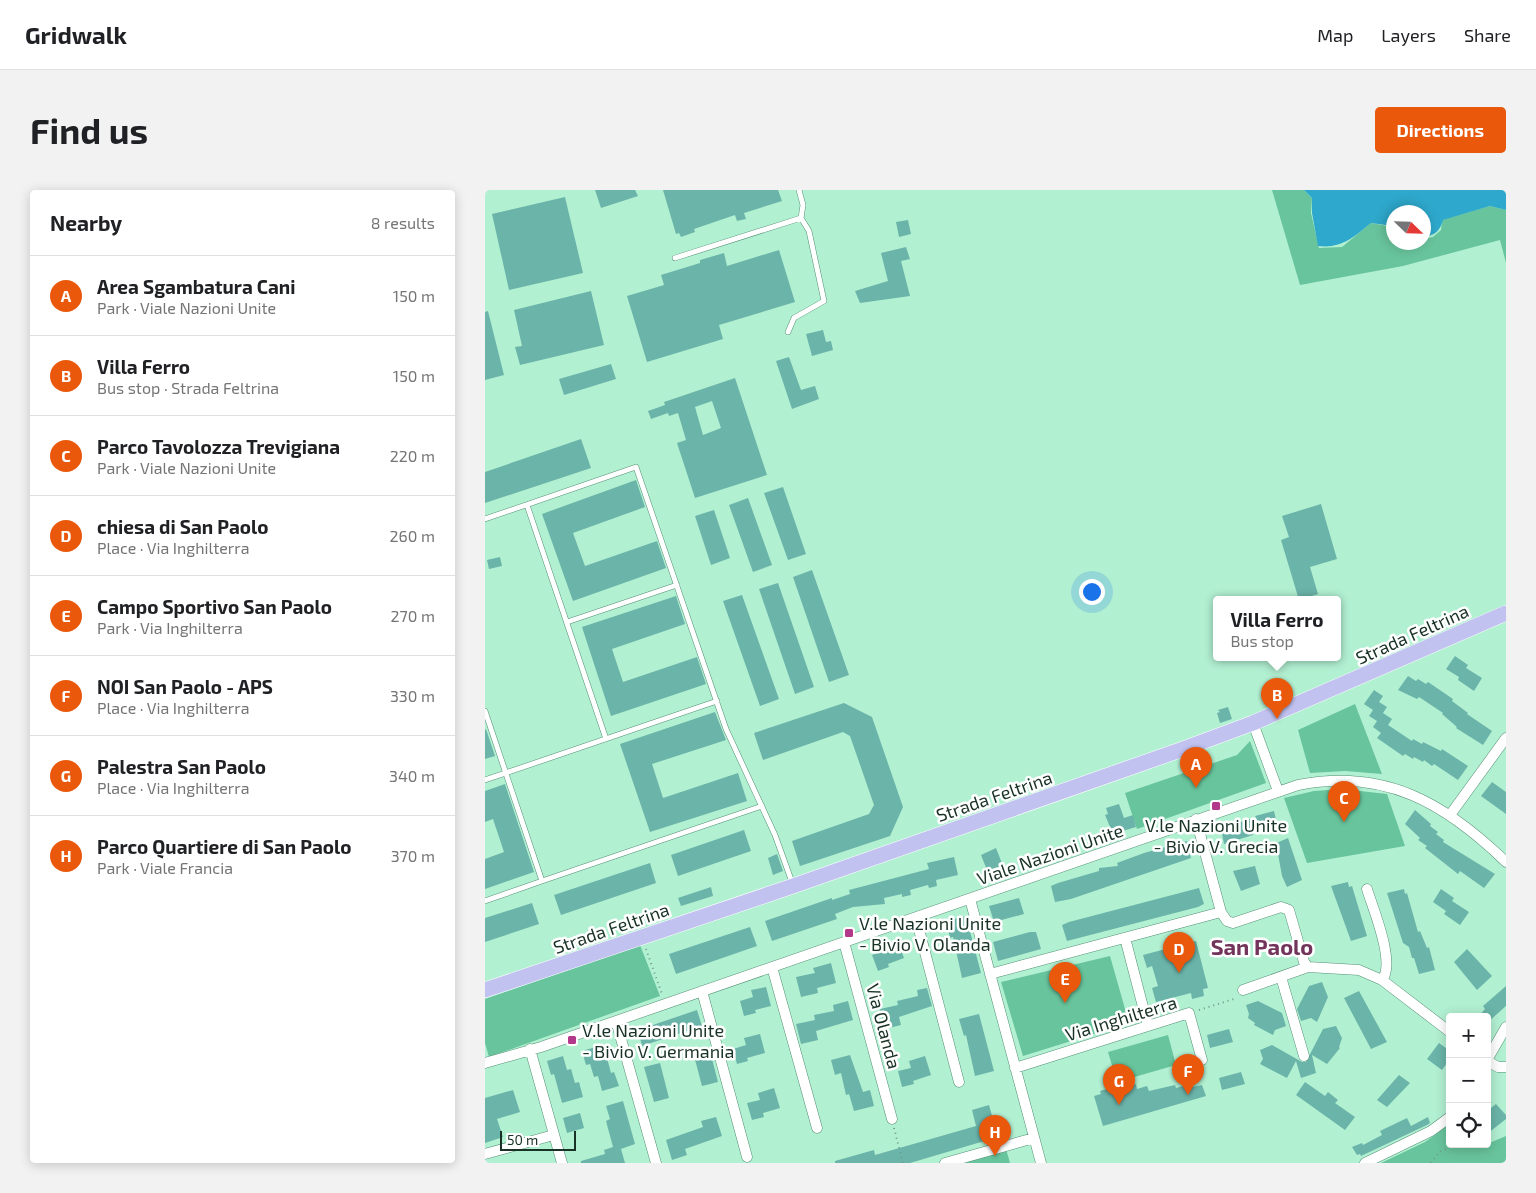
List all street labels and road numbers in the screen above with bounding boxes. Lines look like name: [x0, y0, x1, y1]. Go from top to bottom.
street label: Strada Feltrina: [1352, 599, 1472, 669]
street label: Strada Feltrina: [933, 766, 1055, 826]
street label: Viale Nazioni Unite: [974, 819, 1126, 889]
street label: Strada Feltrina: [550, 898, 672, 958]
street label: Via Olanda: [862, 981, 906, 1071]
street label: Via Inghilterra: [1063, 991, 1179, 1045]

